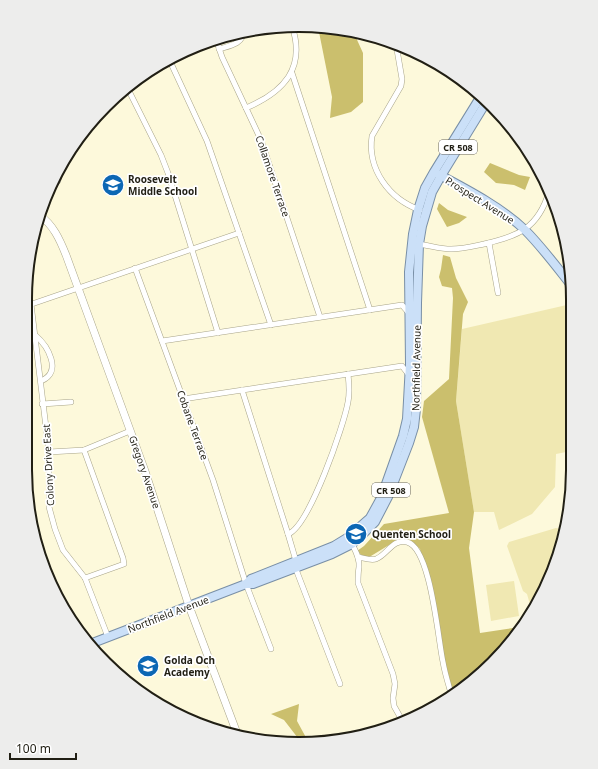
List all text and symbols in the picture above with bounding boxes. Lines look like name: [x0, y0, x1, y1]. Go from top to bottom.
street label: Collamore Terrace: [252, 133, 294, 219]
road number: CR 508: [439, 140, 477, 154]
school or university icon: Roosevelt Middle School: [100, 172, 126, 198]
place label: Roosevelt Middle School: [128, 172, 197, 198]
street label: Prospect Avenue: [443, 173, 517, 227]
street label: Northfield Avenue: [408, 325, 424, 411]
street label: Cobane Terrace: [174, 388, 212, 462]
street label: Colony Drive East: [39, 423, 57, 506]
street label: Gregory Avenue: [126, 434, 164, 511]
road number: CR 508: [372, 483, 410, 497]
school or university icon: Quenten School: [343, 521, 369, 547]
place label: Quenten School: [372, 527, 451, 541]
street label: Northfield Avenue: [126, 592, 211, 636]
school or university icon: Golda Och Academy: [135, 653, 161, 679]
place label: Golda Och Academy: [164, 653, 215, 679]
scale bar: [10, 735, 76, 761]
text: 100 m: [16, 740, 51, 757]

